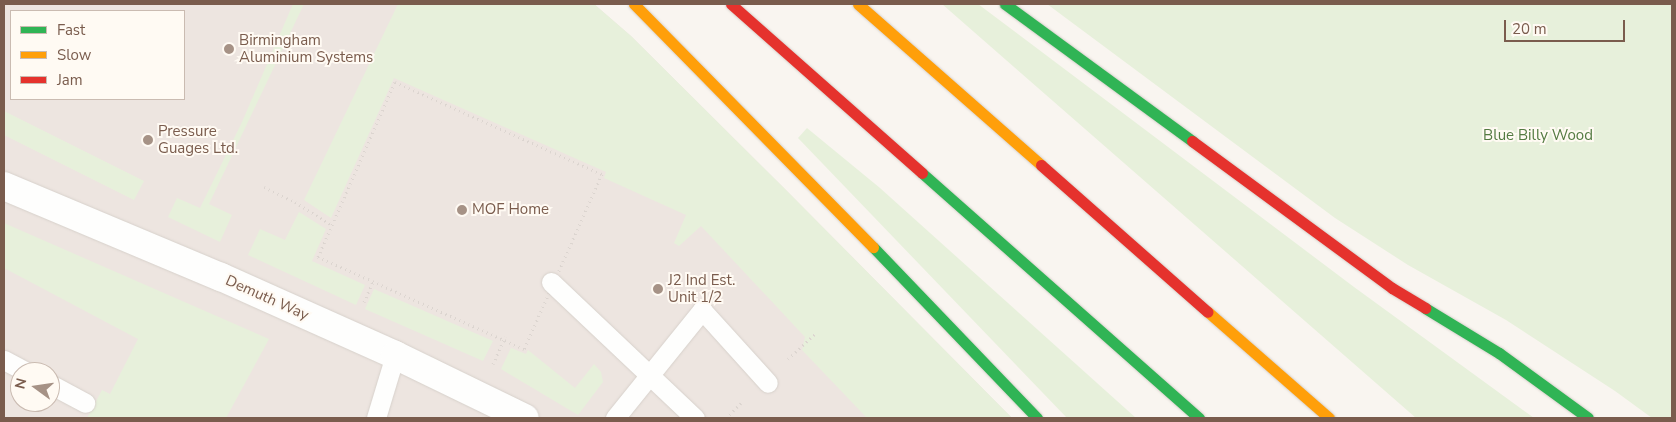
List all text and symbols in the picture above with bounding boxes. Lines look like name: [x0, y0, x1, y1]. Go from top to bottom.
legend: [10, 10, 185, 100]
scale bar: [1506, 10, 1627, 42]
text: 20 m: [1512, 19, 1547, 39]
text: Fast: [57, 20, 85, 40]
place label: Birmingham Aluminium Systems: [239, 31, 373, 66]
marker: Birmingham Aluminium Systems: [223, 43, 235, 55]
text: Slow: [57, 45, 91, 65]
text: Jam: [57, 70, 83, 90]
place label: Pressure Guages Ltd.: [158, 122, 238, 157]
park label: Blue Billy Wood: [1483, 127, 1593, 145]
marker: Pressure Guages Ltd.: [142, 134, 154, 146]
place label: MOF Home: [472, 201, 549, 219]
marker: MOF Home: [456, 204, 468, 216]
place label: J2 Ind Est. Unit 1/2: [668, 271, 735, 306]
street label: Demuth Way: [223, 272, 311, 324]
marker: J2 Ind Est. Unit 1/2: [652, 283, 664, 295]
north arrow: [10, 362, 60, 412]
text: N: [10, 376, 31, 391]

